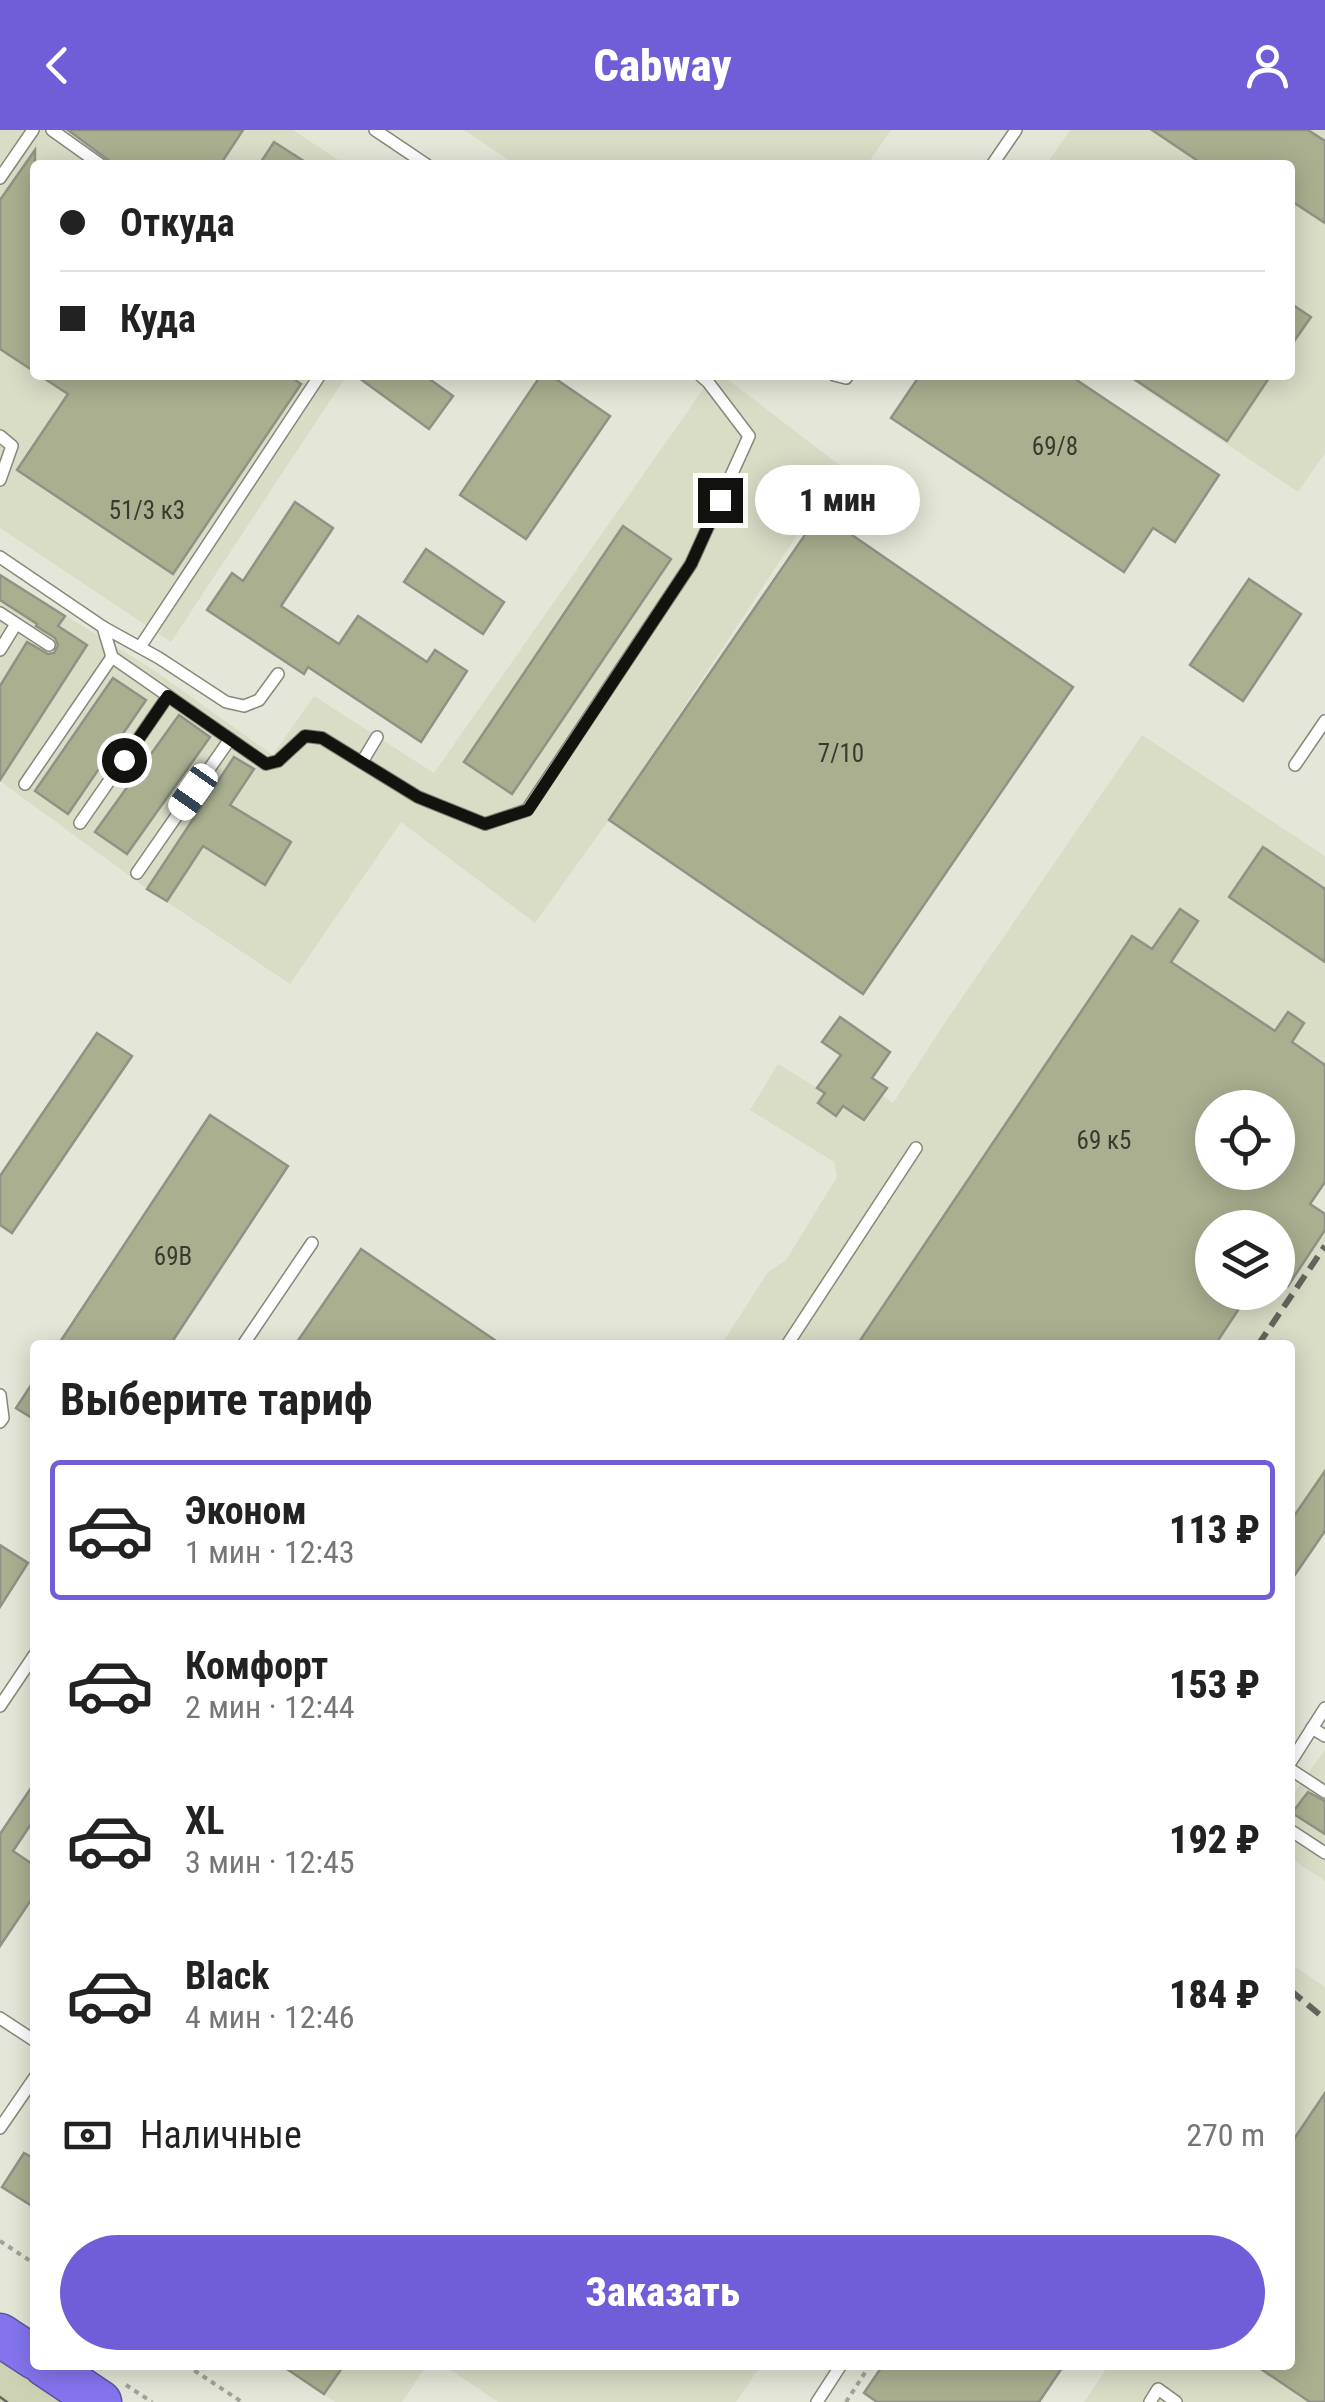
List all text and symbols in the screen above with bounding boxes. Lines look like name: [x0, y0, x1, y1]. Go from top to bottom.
icon: back: [30, 38, 85, 93]
icon: person: [1240, 38, 1295, 93]
text: Cabway: [593, 39, 732, 92]
text: Откуда: [120, 201, 235, 245]
text: Куда: [120, 297, 196, 341]
house number: 69/8: [1032, 432, 1078, 461]
callout: 1 мин: [755, 465, 920, 535]
route end: [698, 478, 743, 523]
text: 1 мин: [799, 481, 876, 519]
house number: 51/3 к3: [109, 496, 185, 525]
route start: [102, 738, 147, 783]
house number: 7/10: [818, 739, 864, 768]
car: [164, 759, 222, 825]
map controls: [1195, 1090, 1295, 1310]
button: locate: [1195, 1090, 1295, 1190]
house number: 69 к5: [1077, 1126, 1131, 1155]
button: layers: [1195, 1210, 1295, 1310]
house number: 69В: [154, 1242, 192, 1271]
text: Выберите тариф: [60, 1373, 373, 1426]
icon: car: [65, 1485, 155, 1575]
text: Эконом: [185, 1489, 307, 1533]
text: 113 ₽: [1169, 1508, 1260, 1552]
text: 1 мин · 12:43: [185, 1533, 355, 1571]
icon: car: [65, 1640, 155, 1730]
text: Комфорт: [185, 1644, 328, 1688]
text: 153 ₽: [1169, 1663, 1260, 1707]
text: 2 мин · 12:44: [185, 1688, 355, 1726]
icon: car: [65, 1795, 155, 1885]
text: XL: [185, 1799, 224, 1843]
text: 192 ₽: [1169, 1818, 1260, 1862]
text: 3 мин · 12:45: [185, 1843, 355, 1881]
icon: car: [65, 1950, 155, 2040]
text: Black: [185, 1954, 269, 1998]
text: 184 ₽: [1169, 1973, 1260, 2017]
text: 4 мин · 12:46: [185, 1998, 355, 2036]
icon: cash: [60, 2108, 115, 2163]
text: Наличные: [140, 2113, 302, 2157]
text: 270 m: [1186, 2116, 1265, 2154]
button: Заказать: [60, 2235, 1265, 2350]

